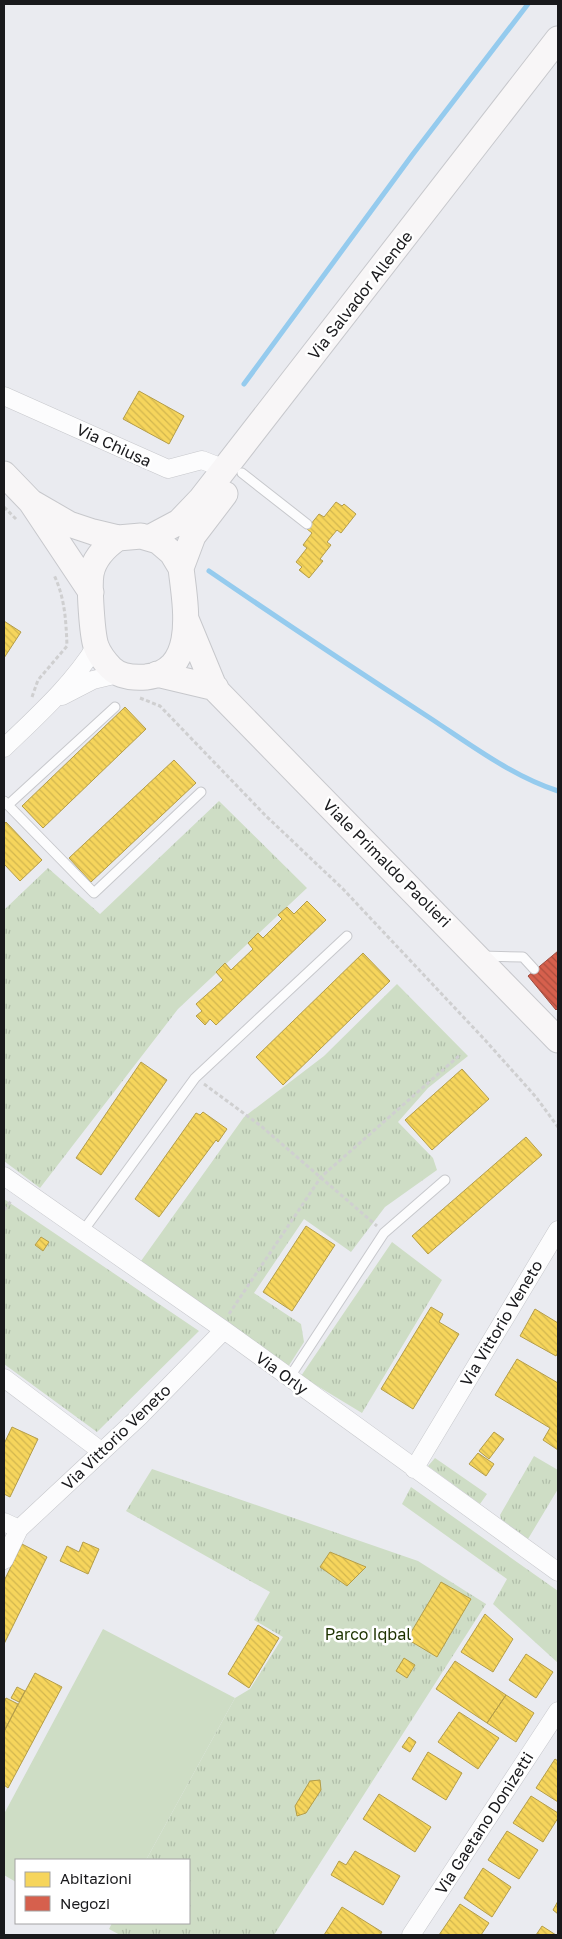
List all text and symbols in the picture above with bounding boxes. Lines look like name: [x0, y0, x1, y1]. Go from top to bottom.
street label: Via Salvador Allende: [303, 227, 417, 363]
street label: Via Chiusa: [73, 419, 155, 471]
street label: Viale Primaldo Paolieri: [319, 795, 455, 931]
street label: Via Vittorio Veneto: [455, 1256, 547, 1390]
street label: Via Orly: [252, 1347, 312, 1399]
street label: Via Vittorio Veneto: [57, 1380, 175, 1494]
park label: Parco Iqbal: [325, 1624, 411, 1644]
street label: Via Gaetano Donizetti: [430, 1748, 538, 1898]
legend: [15, 1859, 190, 1924]
text: Abitazioni: [60, 1869, 132, 1887]
text: Negozi: [60, 1894, 110, 1912]

